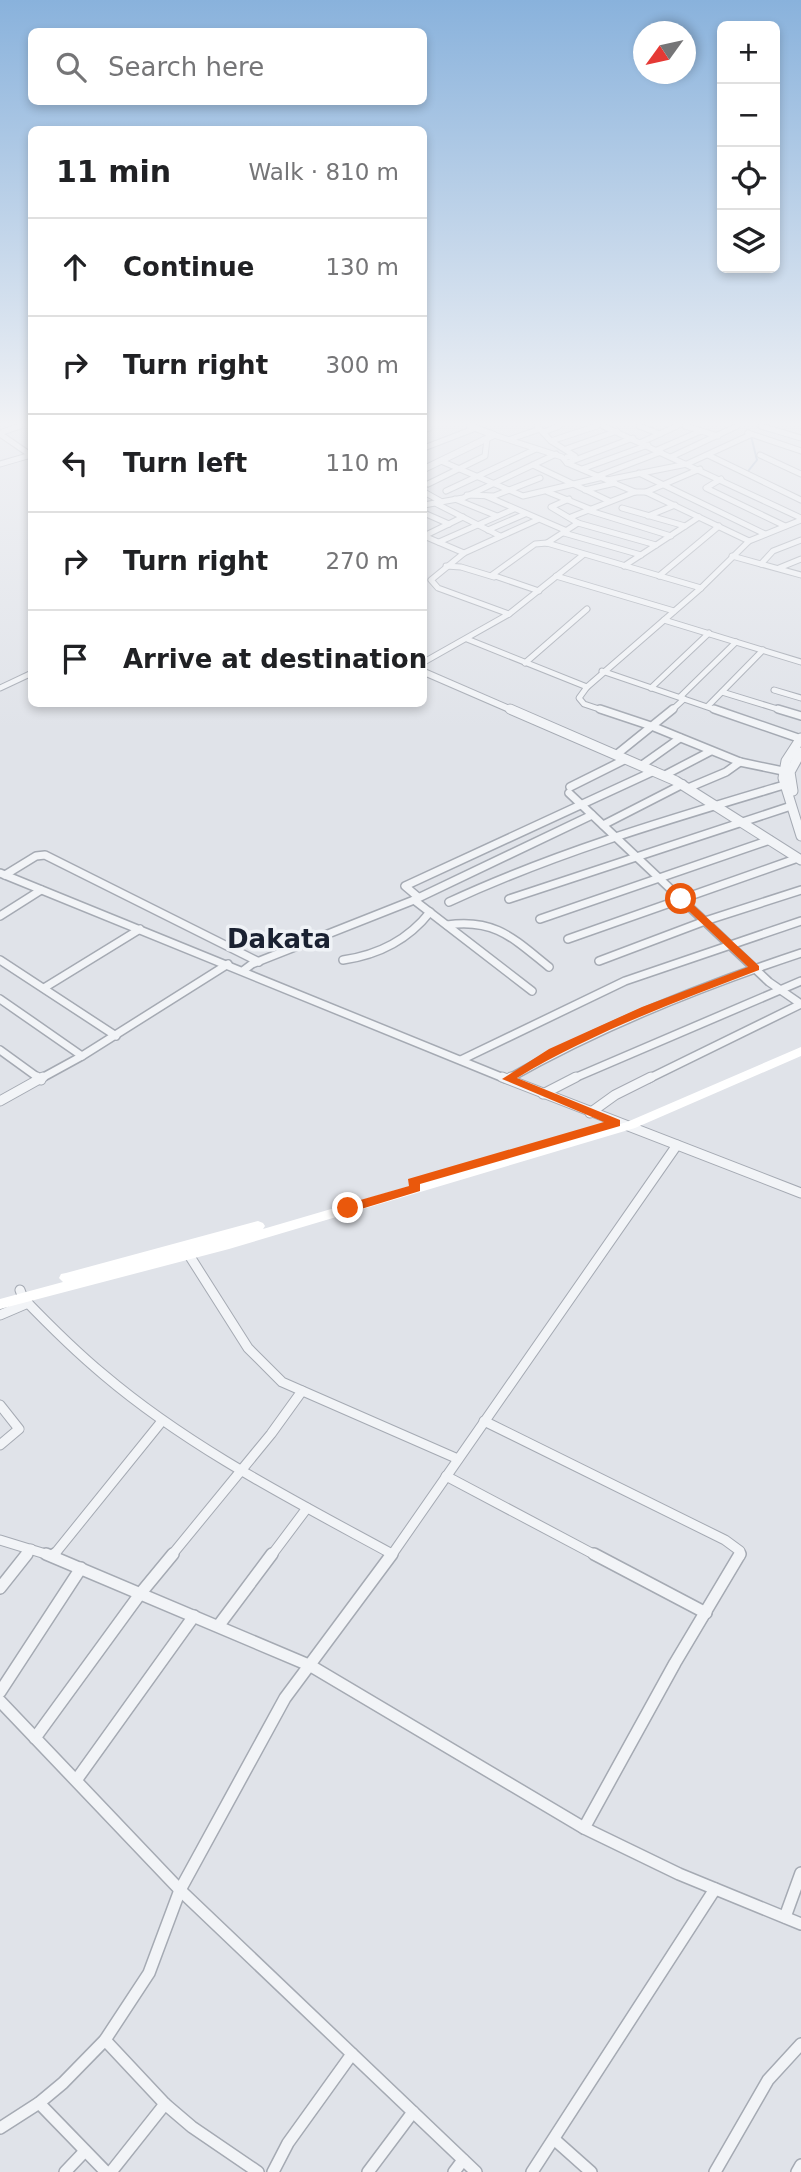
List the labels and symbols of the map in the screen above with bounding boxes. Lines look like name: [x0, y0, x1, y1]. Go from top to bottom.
north arrow: [633, 21, 696, 84]
route start: [665, 883, 696, 914]
district label: Dakata: [227, 924, 331, 954]
route end: [332, 1192, 363, 1223]

